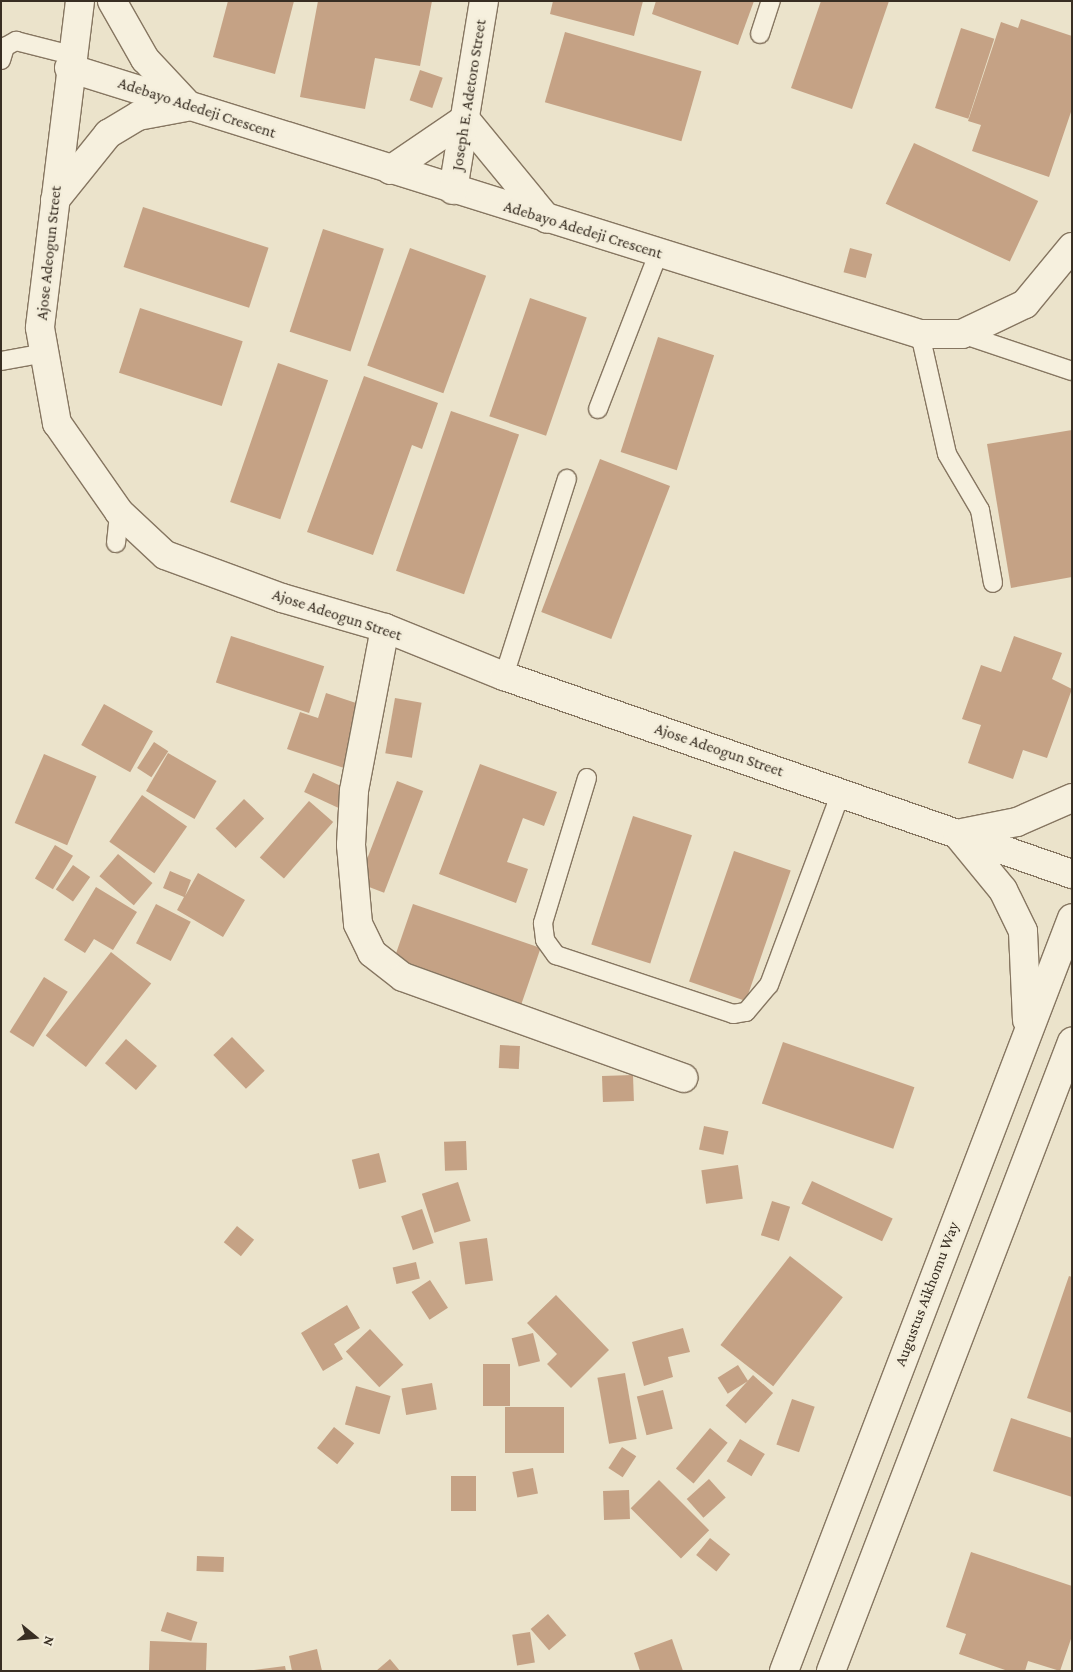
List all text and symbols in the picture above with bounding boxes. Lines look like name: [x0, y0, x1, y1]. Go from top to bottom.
street label: Joseph E. Adetoro Street: [448, 18, 490, 172]
street label: Adebayo Adedeji Crescent: [116, 73, 278, 143]
street label: Ajose Adeogun Street: [32, 185, 66, 321]
street label: Adebayo Adedeji Crescent: [501, 197, 665, 263]
street label: Ajose Adeogun Street: [270, 585, 404, 645]
street label: Ajose Adeogun Street: [652, 719, 786, 781]
street label: Augustus Aikhomu Way: [891, 1219, 963, 1369]
north arrow: [10, 1612, 60, 1662]
text: N: [40, 1634, 58, 1648]

